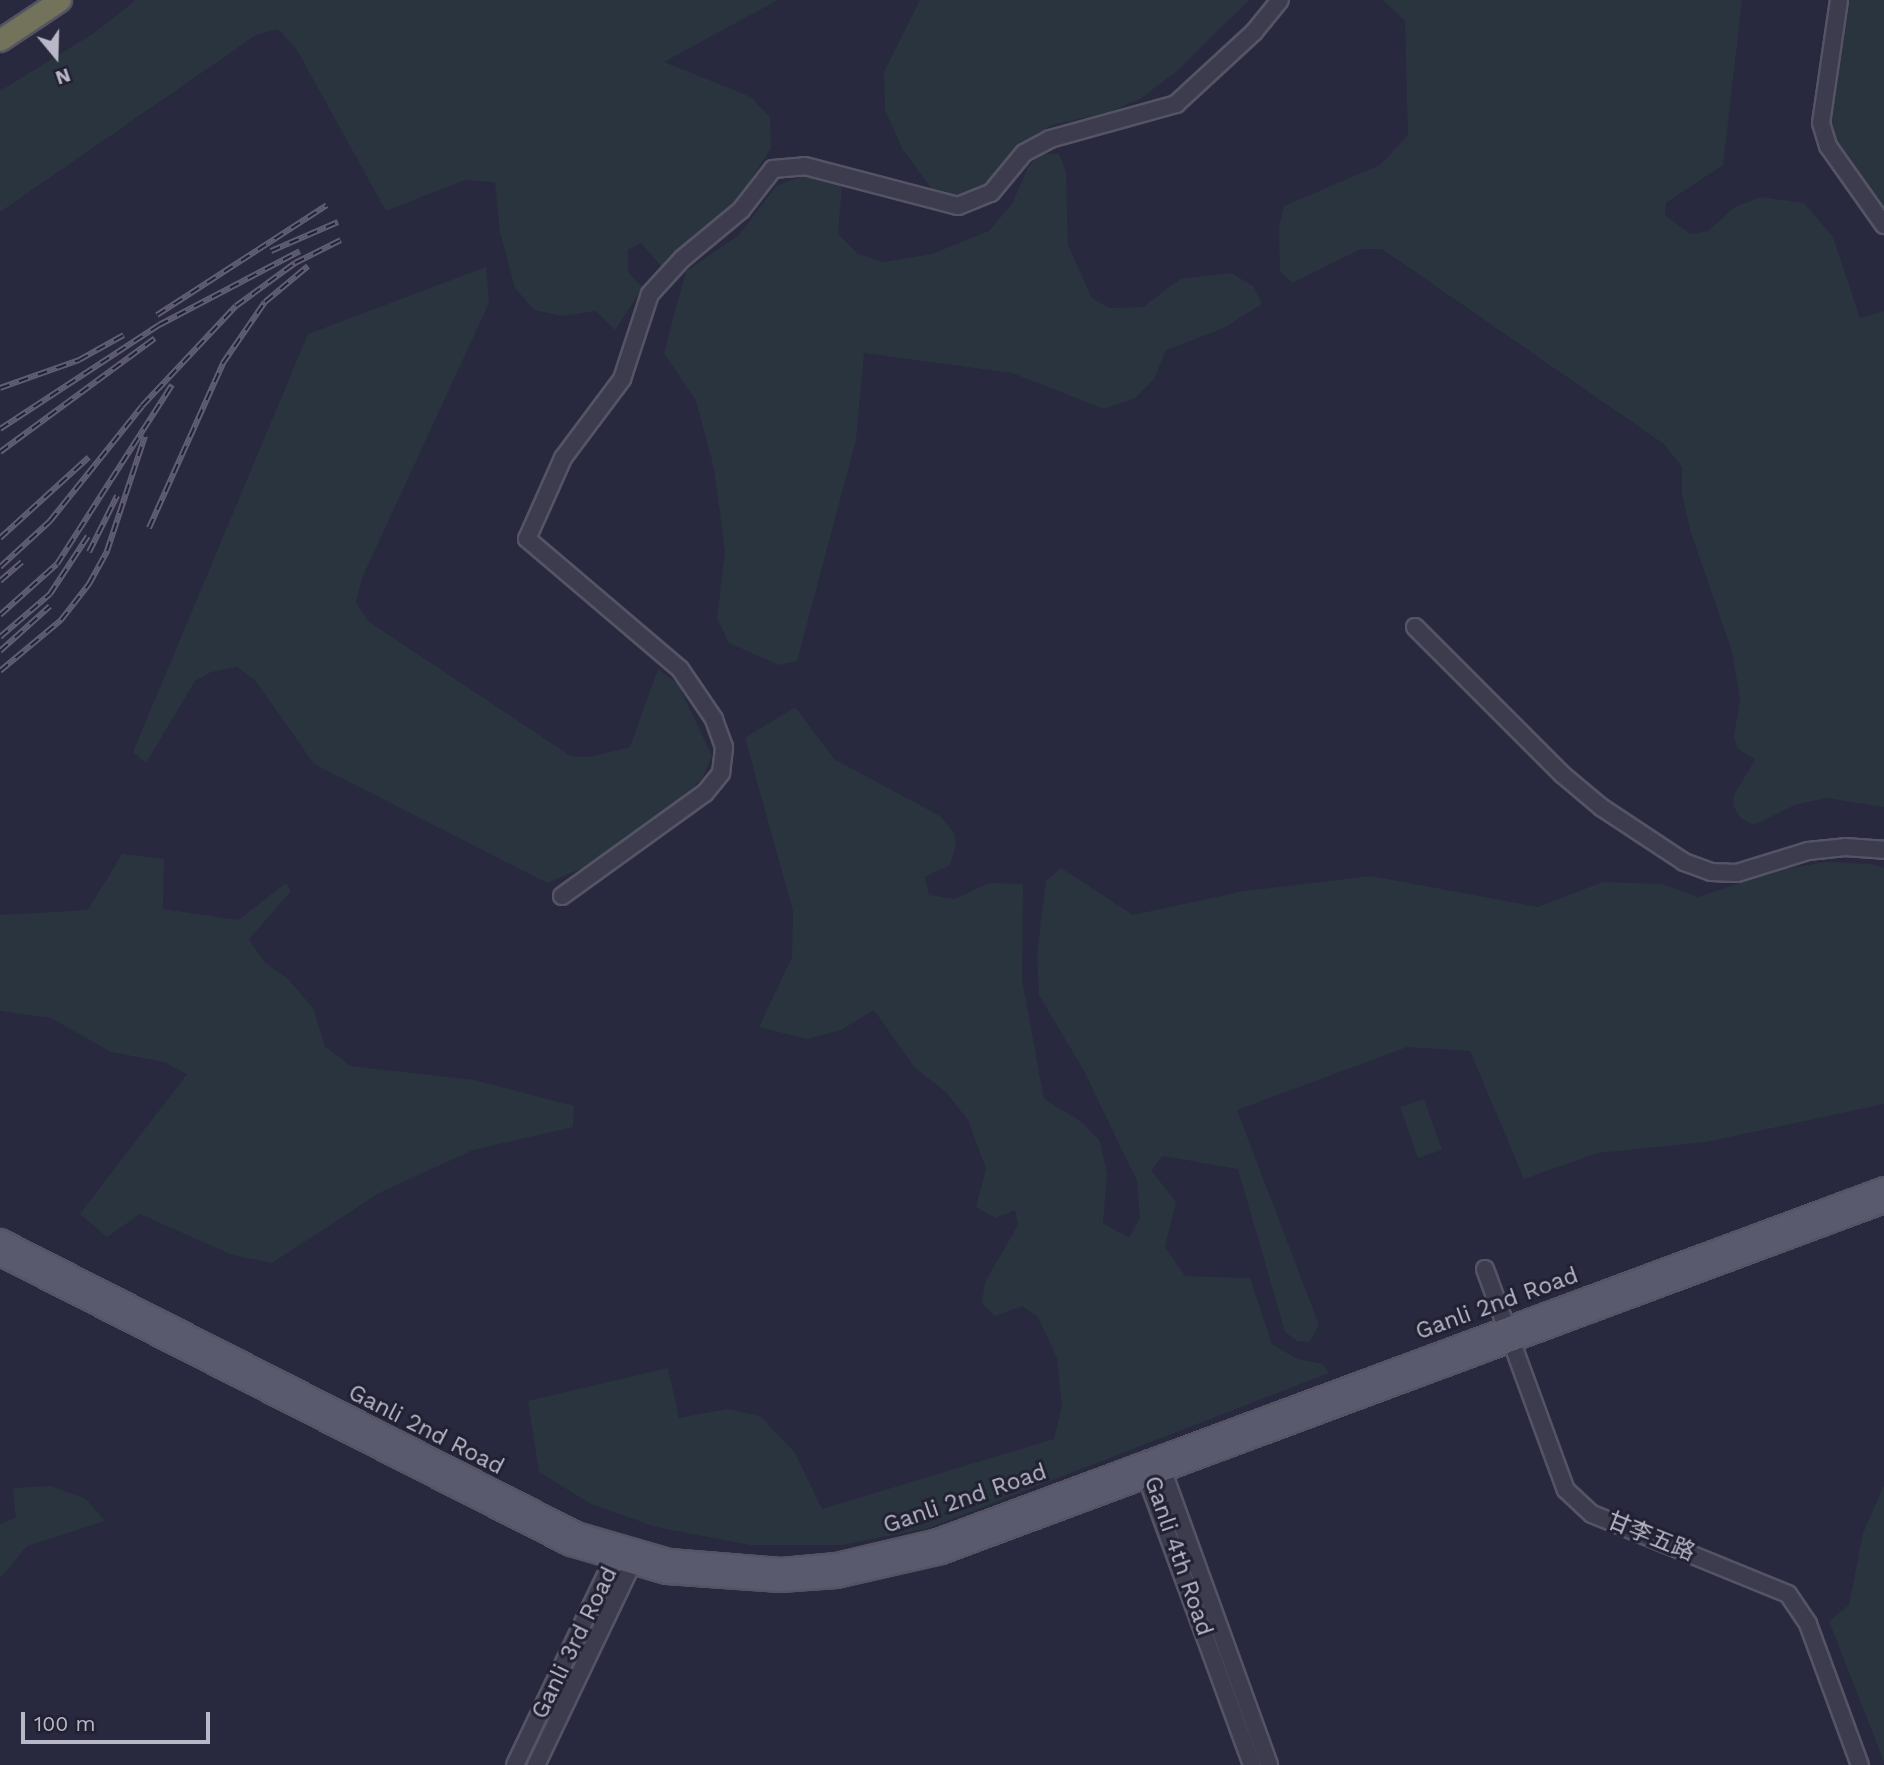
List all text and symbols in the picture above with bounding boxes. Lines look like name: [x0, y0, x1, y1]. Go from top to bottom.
north arrow: [21, 21, 91, 91]
text: N: [53, 63, 73, 89]
street label: Ganli 2nd Road: [1412, 1262, 1582, 1346]
street label: Ganli 2nd Road: [344, 1379, 508, 1481]
street label: Ganli 2nd Road: [880, 1458, 1050, 1540]
street label: Ganli 4th Road: [1138, 1473, 1218, 1639]
street label: 甘李五路: [1603, 1507, 1699, 1567]
street label: Ganli 3rd Road: [526, 1562, 624, 1724]
scale bar: [24, 1698, 214, 1742]
text: 100 m: [34, 1711, 96, 1736]

